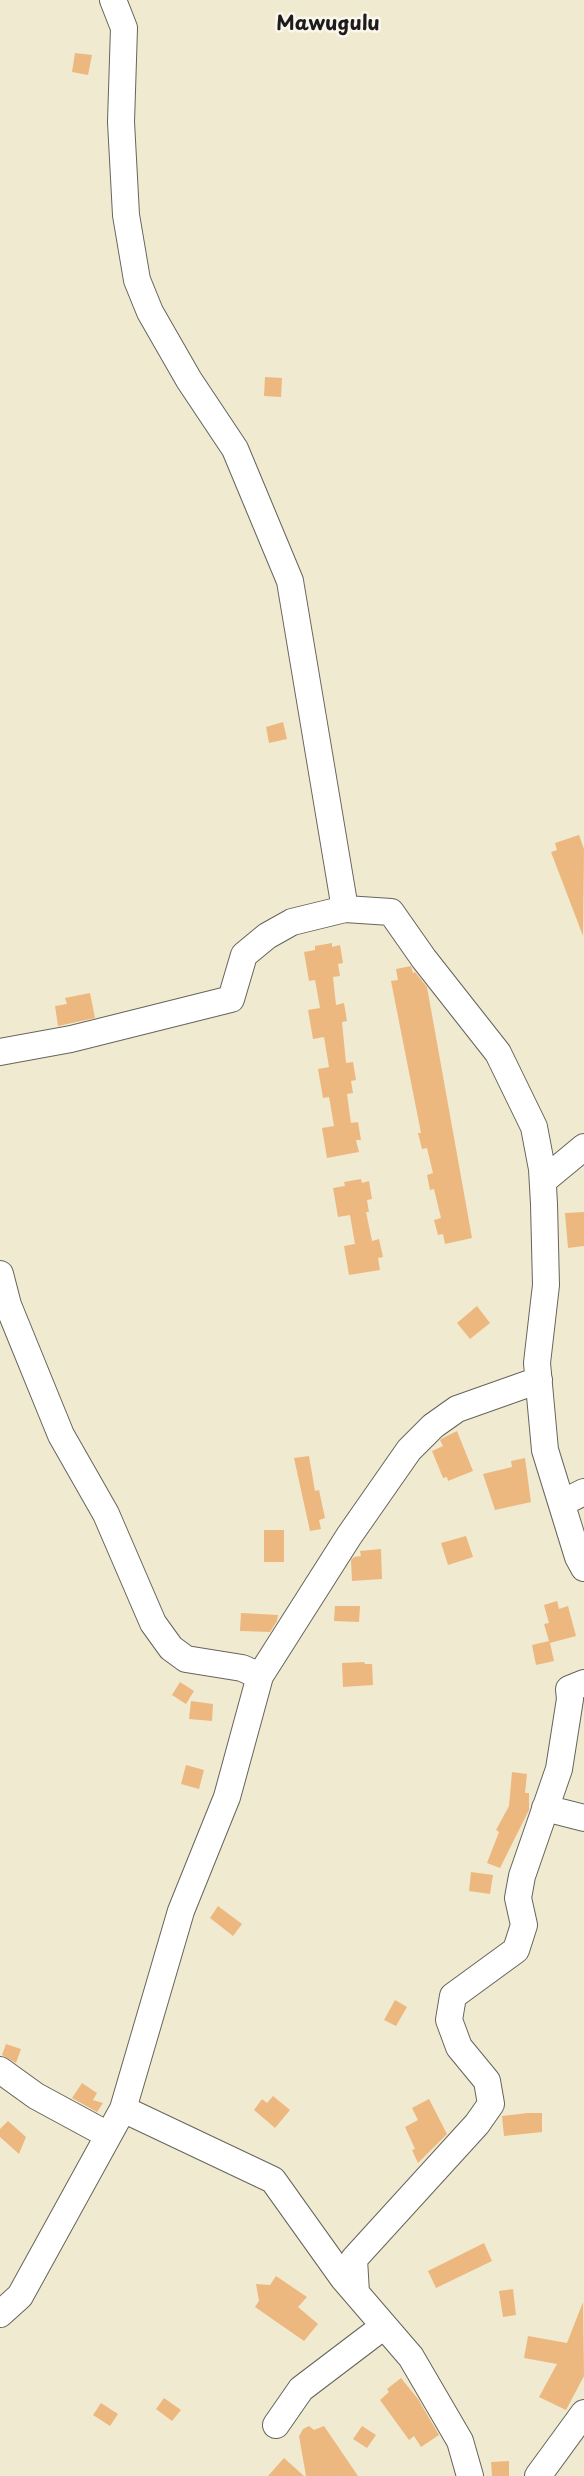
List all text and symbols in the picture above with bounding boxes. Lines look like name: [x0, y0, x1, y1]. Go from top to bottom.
district label: Mawugulu: [276, 12, 380, 36]

